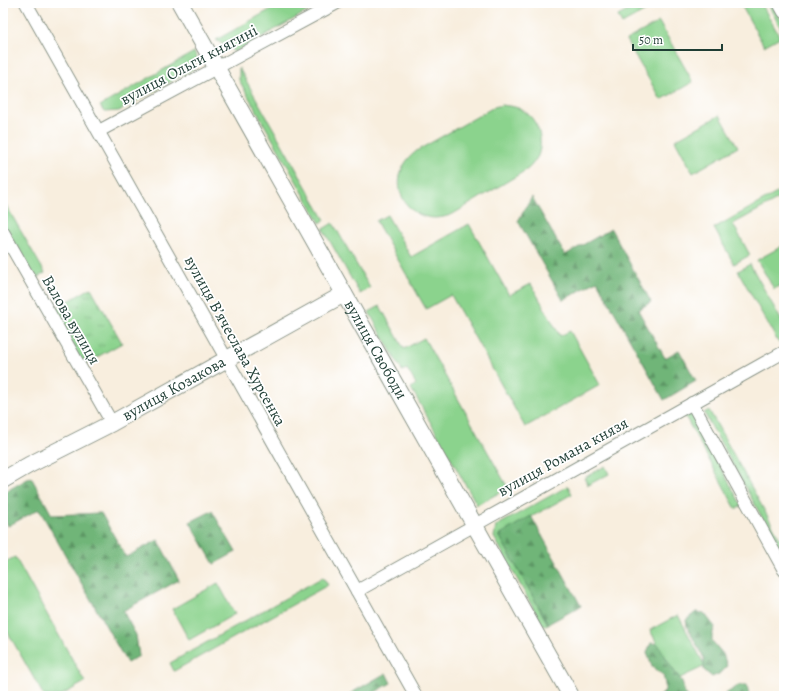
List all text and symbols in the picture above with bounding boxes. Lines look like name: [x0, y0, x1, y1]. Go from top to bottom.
street label: вулиця Ольги княгині: [117, 20, 261, 110]
scale bar: [633, 26, 722, 52]
text: 50 m: [639, 32, 663, 48]
street label: вулиця Вʼячеслава Хурсенка: [179, 252, 291, 431]
street label: Валова вулиця: [36, 271, 106, 369]
street label: вулиця Свободи: [339, 296, 412, 403]
street label: вулиця Козакова: [118, 351, 230, 426]
street label: вулиця Романа князя: [494, 412, 632, 502]

